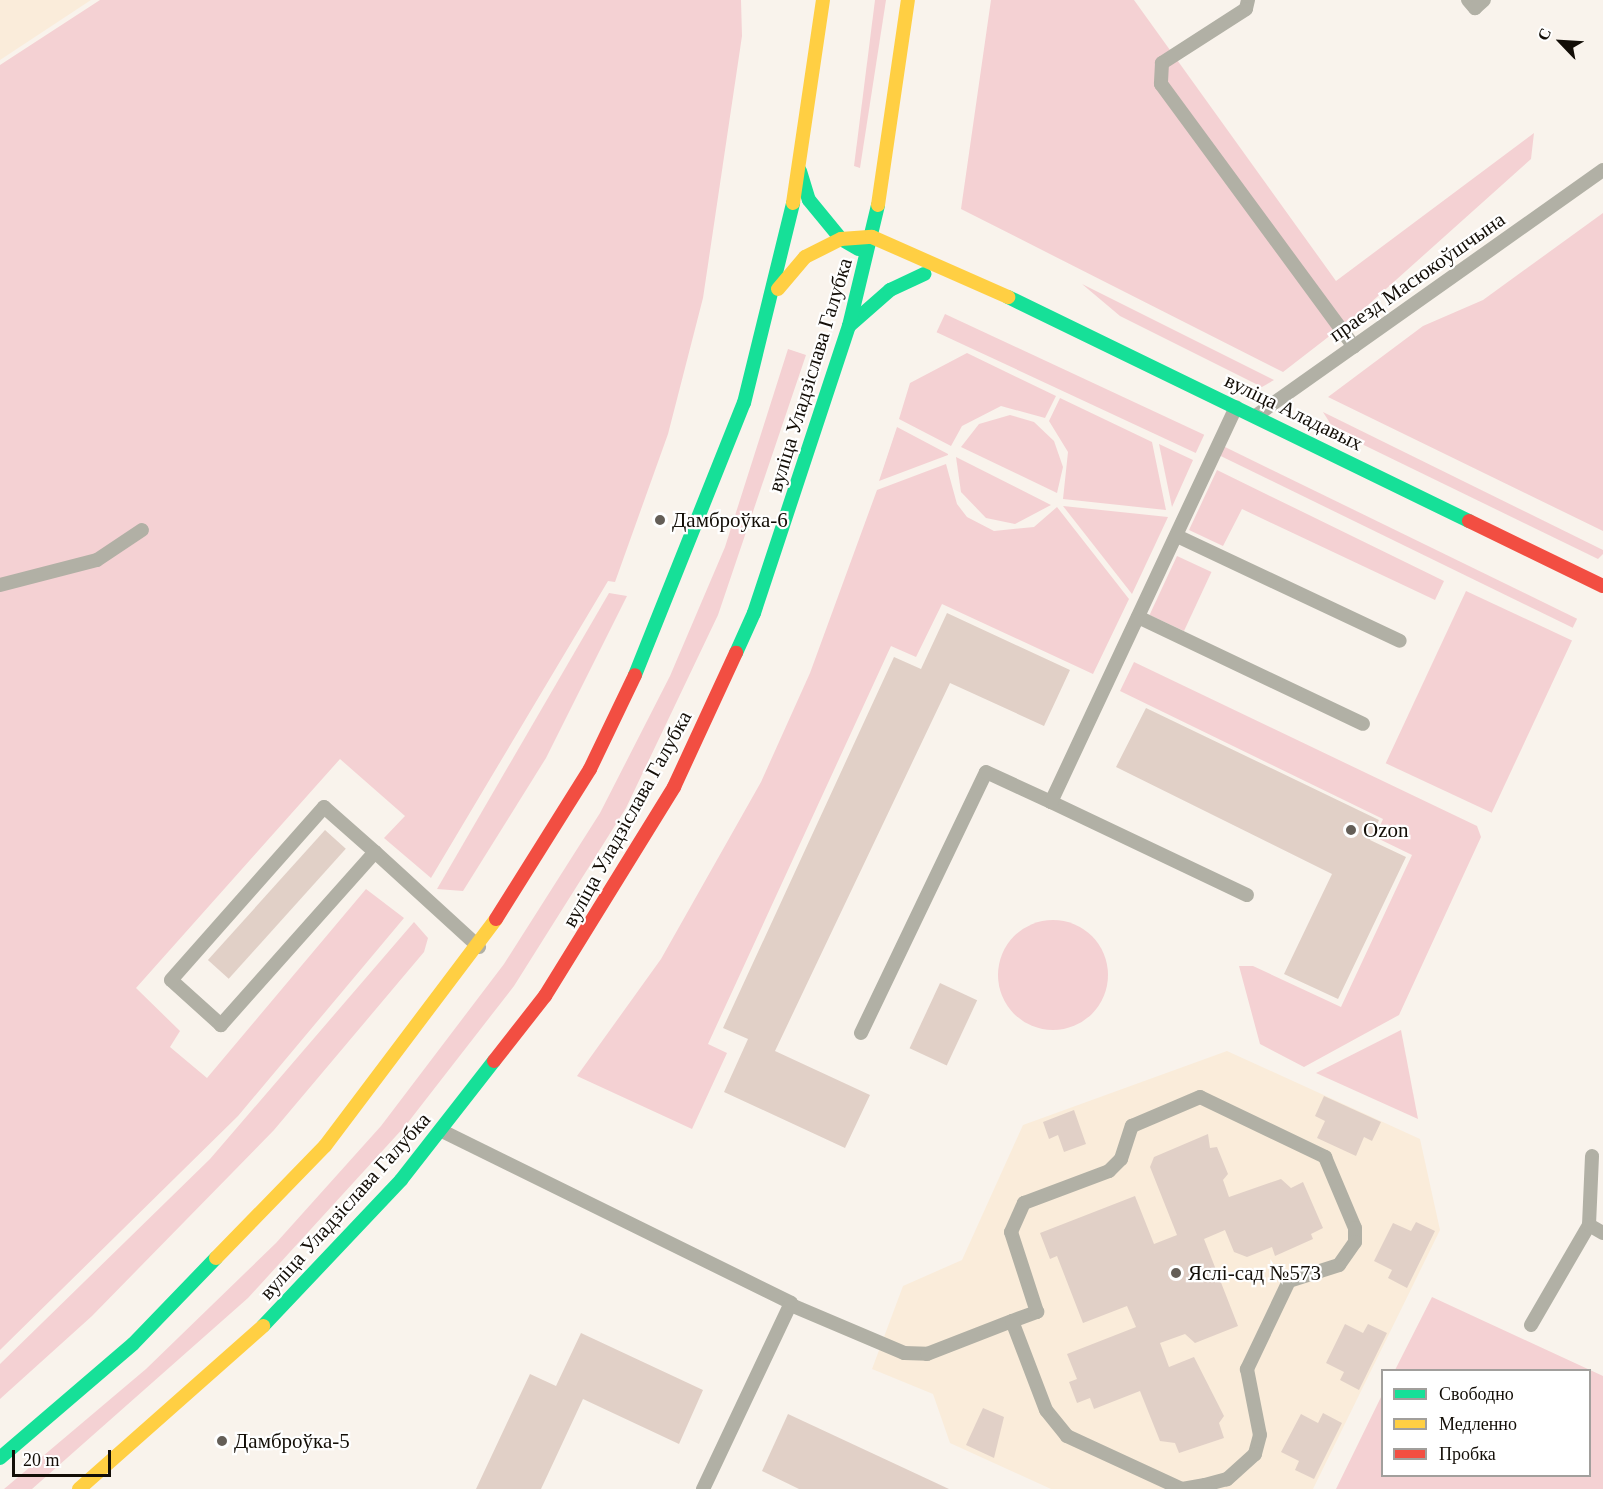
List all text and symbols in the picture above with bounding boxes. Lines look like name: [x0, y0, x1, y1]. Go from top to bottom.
north arrow: [1531, 12, 1591, 72]
text: С: [1534, 25, 1554, 43]
street label: праезд Масюкоўшчына: [1324, 207, 1510, 347]
street label: вуліца Уладзіслава Галубка: [762, 255, 858, 495]
street label: вуліца Аладавых: [1221, 368, 1367, 456]
place label: Дамброўка-6: [672, 507, 788, 533]
marker: Дамброўка-6: [653, 513, 667, 527]
street label: вуліца Уладзіслава Галубка: [557, 706, 697, 932]
place label: Ozon: [1363, 817, 1408, 843]
marker: Ozon: [1344, 823, 1358, 837]
street label: вуліца Уладзіслава Галубка: [254, 1107, 436, 1305]
place label: Яслі-сад №573: [1188, 1260, 1321, 1286]
marker: Яслі-сад №573: [1169, 1266, 1183, 1280]
legend: [1381, 1369, 1591, 1477]
text: Свободно: [1439, 1384, 1514, 1404]
text: Медленно: [1439, 1414, 1517, 1434]
place label: Дамброўка-5: [234, 1428, 350, 1454]
marker: Дамброўка-5: [215, 1434, 229, 1448]
scale bar: [15, 1438, 114, 1476]
text: Пробка: [1439, 1444, 1496, 1464]
text: 20 m: [23, 1450, 60, 1470]

